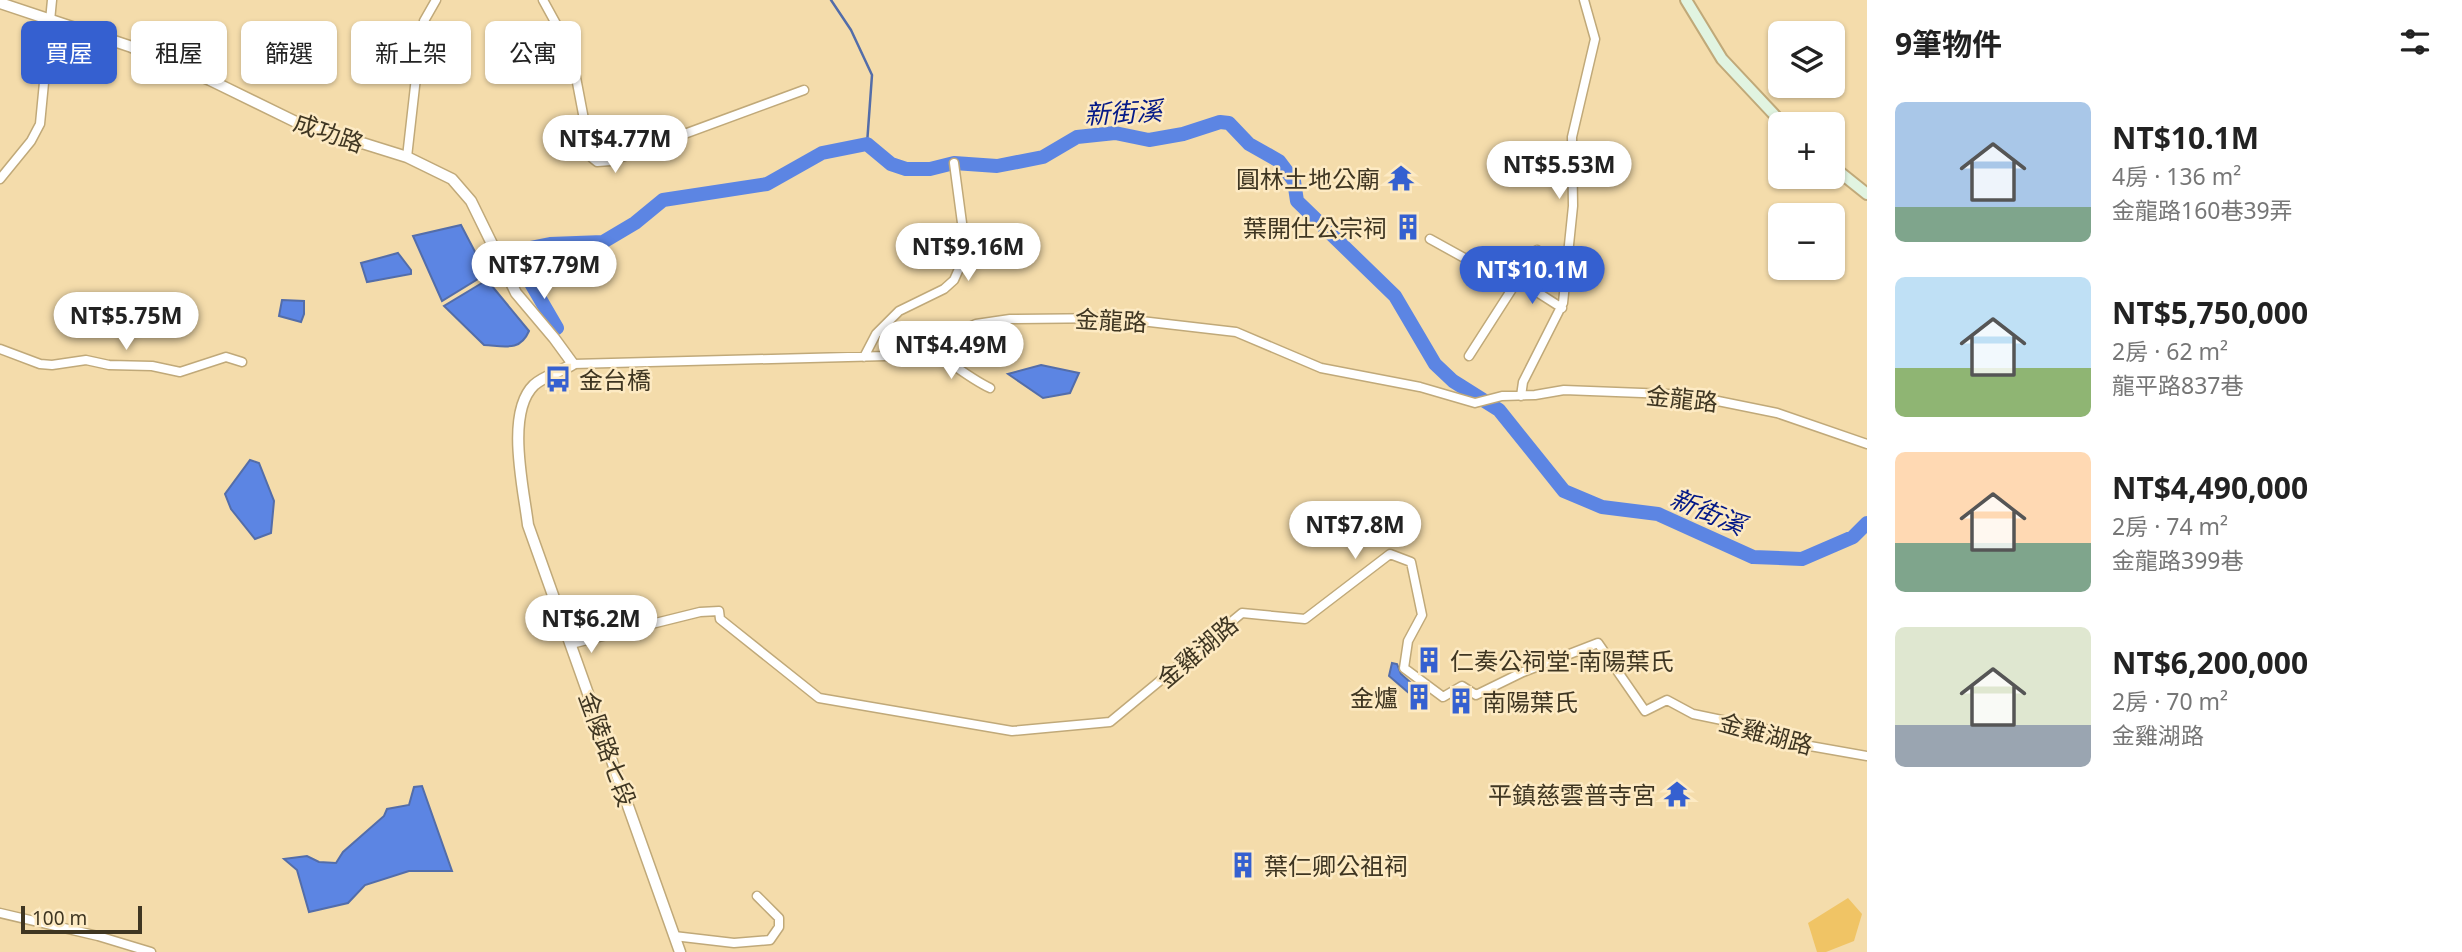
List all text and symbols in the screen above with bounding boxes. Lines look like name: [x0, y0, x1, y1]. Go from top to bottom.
chip: 買屋: [21, 21, 117, 84]
chip: 租屋: [131, 21, 227, 84]
chip: 篩選: [241, 21, 337, 84]
chip: 新上架: [351, 21, 471, 84]
chip: 公寓: [485, 21, 581, 84]
map controls: [1768, 21, 1845, 280]
button: layers: [1768, 21, 1845, 98]
text: 9筆物件: [1895, 23, 2002, 64]
icon: filters: [2396, 23, 2434, 61]
water label: 新街溪: [1083, 92, 1167, 132]
street label: 成功路: [290, 105, 368, 159]
button: +: [1768, 112, 1845, 189]
pin: NT$4.77M: [543, 116, 687, 175]
text: NT$10.1M: [2112, 117, 2259, 158]
text: NT$4.77M: [559, 122, 671, 154]
icon: home: [1951, 130, 2035, 214]
pin: NT$5.53M: [1487, 142, 1631, 201]
text: NT$5.53M: [1503, 148, 1615, 180]
text: 4房 · 136 m²: [2112, 160, 2241, 192]
place label: 圓林土地公廟: [1236, 162, 1380, 195]
temple icon: 圓林土地公廟: [1386, 163, 1416, 193]
text: 金龍路160巷39弄: [2112, 194, 2293, 226]
button: −: [1768, 203, 1845, 280]
place label: 葉開仕公宗祠: [1243, 211, 1387, 244]
building icon: 葉開仕公宗祠: [1393, 212, 1423, 242]
pin: NT$9.16M: [896, 224, 1040, 283]
text: NT$9.16M: [912, 230, 1024, 262]
pin: NT$7.79M: [472, 242, 616, 301]
pin: NT$10.1M: [1460, 246, 1604, 306]
text: NT$7.79M: [488, 248, 600, 280]
text: NT$10.1M: [1476, 253, 1588, 285]
pin: NT$5.75M: [54, 292, 198, 352]
text: NT$5,750,000: [2112, 292, 2308, 333]
text: NT$5.75M: [70, 299, 182, 331]
street label: 金龍路: [1074, 302, 1148, 338]
icon: home: [1951, 305, 2035, 389]
pin: NT$4.49M: [879, 322, 1023, 381]
text: NT$4.49M: [895, 328, 1007, 360]
text: 2房 · 62 m²: [2112, 335, 2228, 367]
place label: 金台橋: [579, 363, 651, 396]
bus stop icon: 金台橋: [543, 364, 573, 394]
text: 龍平路837巷: [2112, 369, 2243, 401]
street label: 金龍路: [1644, 378, 1720, 418]
text: NT$4,490,000: [2112, 467, 2308, 508]
water label: 新街溪: [1665, 479, 1755, 544]
icon: home: [1951, 480, 2035, 564]
pin: NT$7.8M: [1290, 502, 1420, 561]
text: NT$7.8M: [1305, 508, 1405, 540]
text: 2房 · 74 m²: [2112, 510, 2228, 542]
text: 金龍路399巷: [2112, 544, 2243, 576]
pin: NT$6.2M: [526, 596, 656, 655]
text: NT$6.2M: [541, 602, 641, 634]
street label: 金雞湖路: [1150, 608, 1244, 694]
text: NT$6,200,000: [2112, 642, 2308, 683]
place label: 仁奏公祠堂-南陽葉氏: [1450, 644, 1674, 677]
building icon: 仁奏公祠堂-南陽葉氏: [1414, 645, 1444, 675]
icon: home: [1951, 655, 2035, 739]
place label: 金爐: [1350, 681, 1398, 714]
building icon: 金爐: [1404, 682, 1434, 712]
place label: 南陽葉氏: [1482, 685, 1578, 718]
text: 2房 · 70 m²: [2112, 685, 2228, 717]
building icon: 南陽葉氏: [1446, 686, 1476, 716]
street label: 金陵路七段: [572, 687, 644, 811]
street label: 金雞湖路: [1715, 705, 1817, 761]
text: 金雞湖路: [2112, 719, 2204, 751]
place label: 平鎮慈雲普寺宮: [1488, 778, 1656, 811]
temple icon: 平鎮慈雲普寺宮: [1662, 779, 1692, 809]
place label: 葉仁卿公祖祠: [1264, 849, 1408, 882]
building icon: 葉仁卿公祖祠: [1228, 850, 1258, 880]
scale bar: [21, 903, 142, 935]
text: 100 m: [32, 905, 87, 931]

